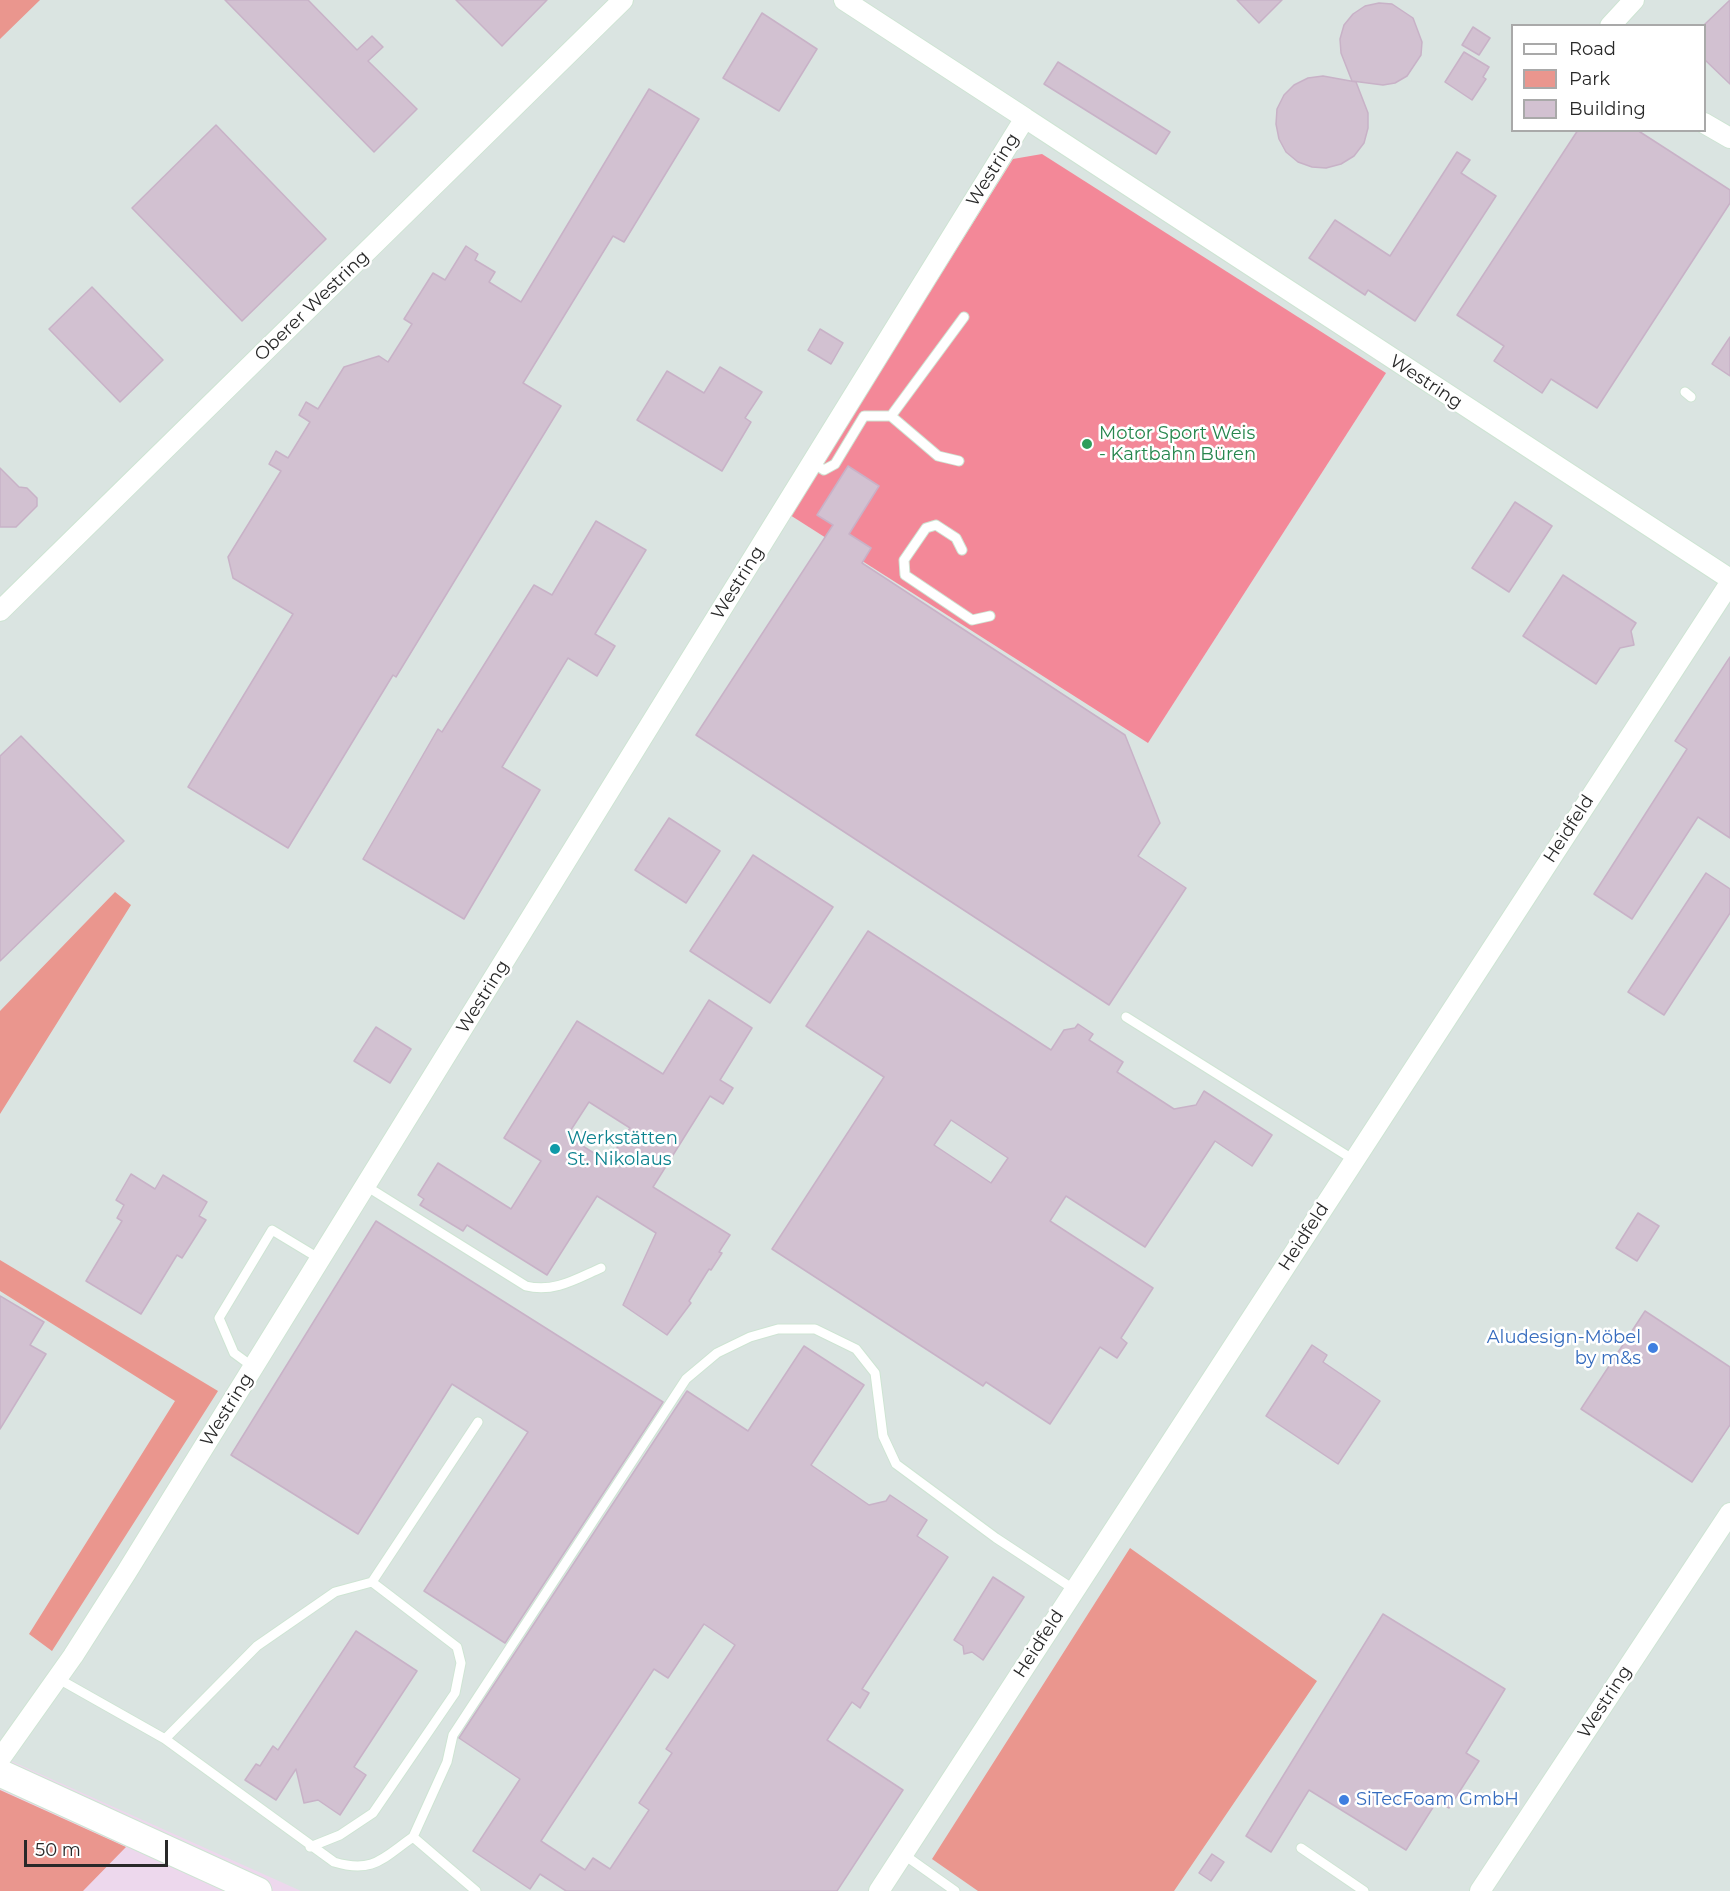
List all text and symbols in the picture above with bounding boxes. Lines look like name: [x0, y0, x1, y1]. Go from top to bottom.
legend: [1511, 24, 1706, 132]
text: Road: [1569, 38, 1616, 60]
text: Park: [1569, 68, 1610, 90]
text: Building: [1569, 98, 1646, 120]
street label: Westring: [962, 129, 1024, 211]
street label: Oberer Westring: [250, 246, 374, 366]
street label: Westring: [1386, 351, 1466, 413]
place label: Motor Sport Weis - Kartbahn Büren: [1099, 423, 1256, 466]
marker: Motor Sport Weis - Kartbahn Büren: [1080, 437, 1094, 451]
street label: Westring: [707, 542, 769, 624]
street label: Heidfeld: [1539, 791, 1599, 867]
street label: Westring: [452, 956, 514, 1038]
place label: Werkstätten St. Nikolaus: [567, 1128, 678, 1170]
marker: Werkstätten St. Nikolaus: [548, 1142, 562, 1156]
street label: Heidfeld: [1274, 1199, 1334, 1275]
place label: Aludesign-Möbel by m&s: [1487, 1327, 1641, 1370]
marker: Aludesign-Möbel by m&s: [1646, 1341, 1660, 1355]
street label: Westring: [196, 1369, 258, 1451]
street label: Heidfeld: [1009, 1606, 1069, 1682]
street label: Westring: [1574, 1662, 1636, 1742]
place label: SiTecFoam GmbH: [1356, 1789, 1519, 1811]
marker: SiTecFoam GmbH: [1337, 1793, 1351, 1807]
scale bar: [27, 1828, 171, 1866]
text: 50 m: [35, 1839, 81, 1861]

